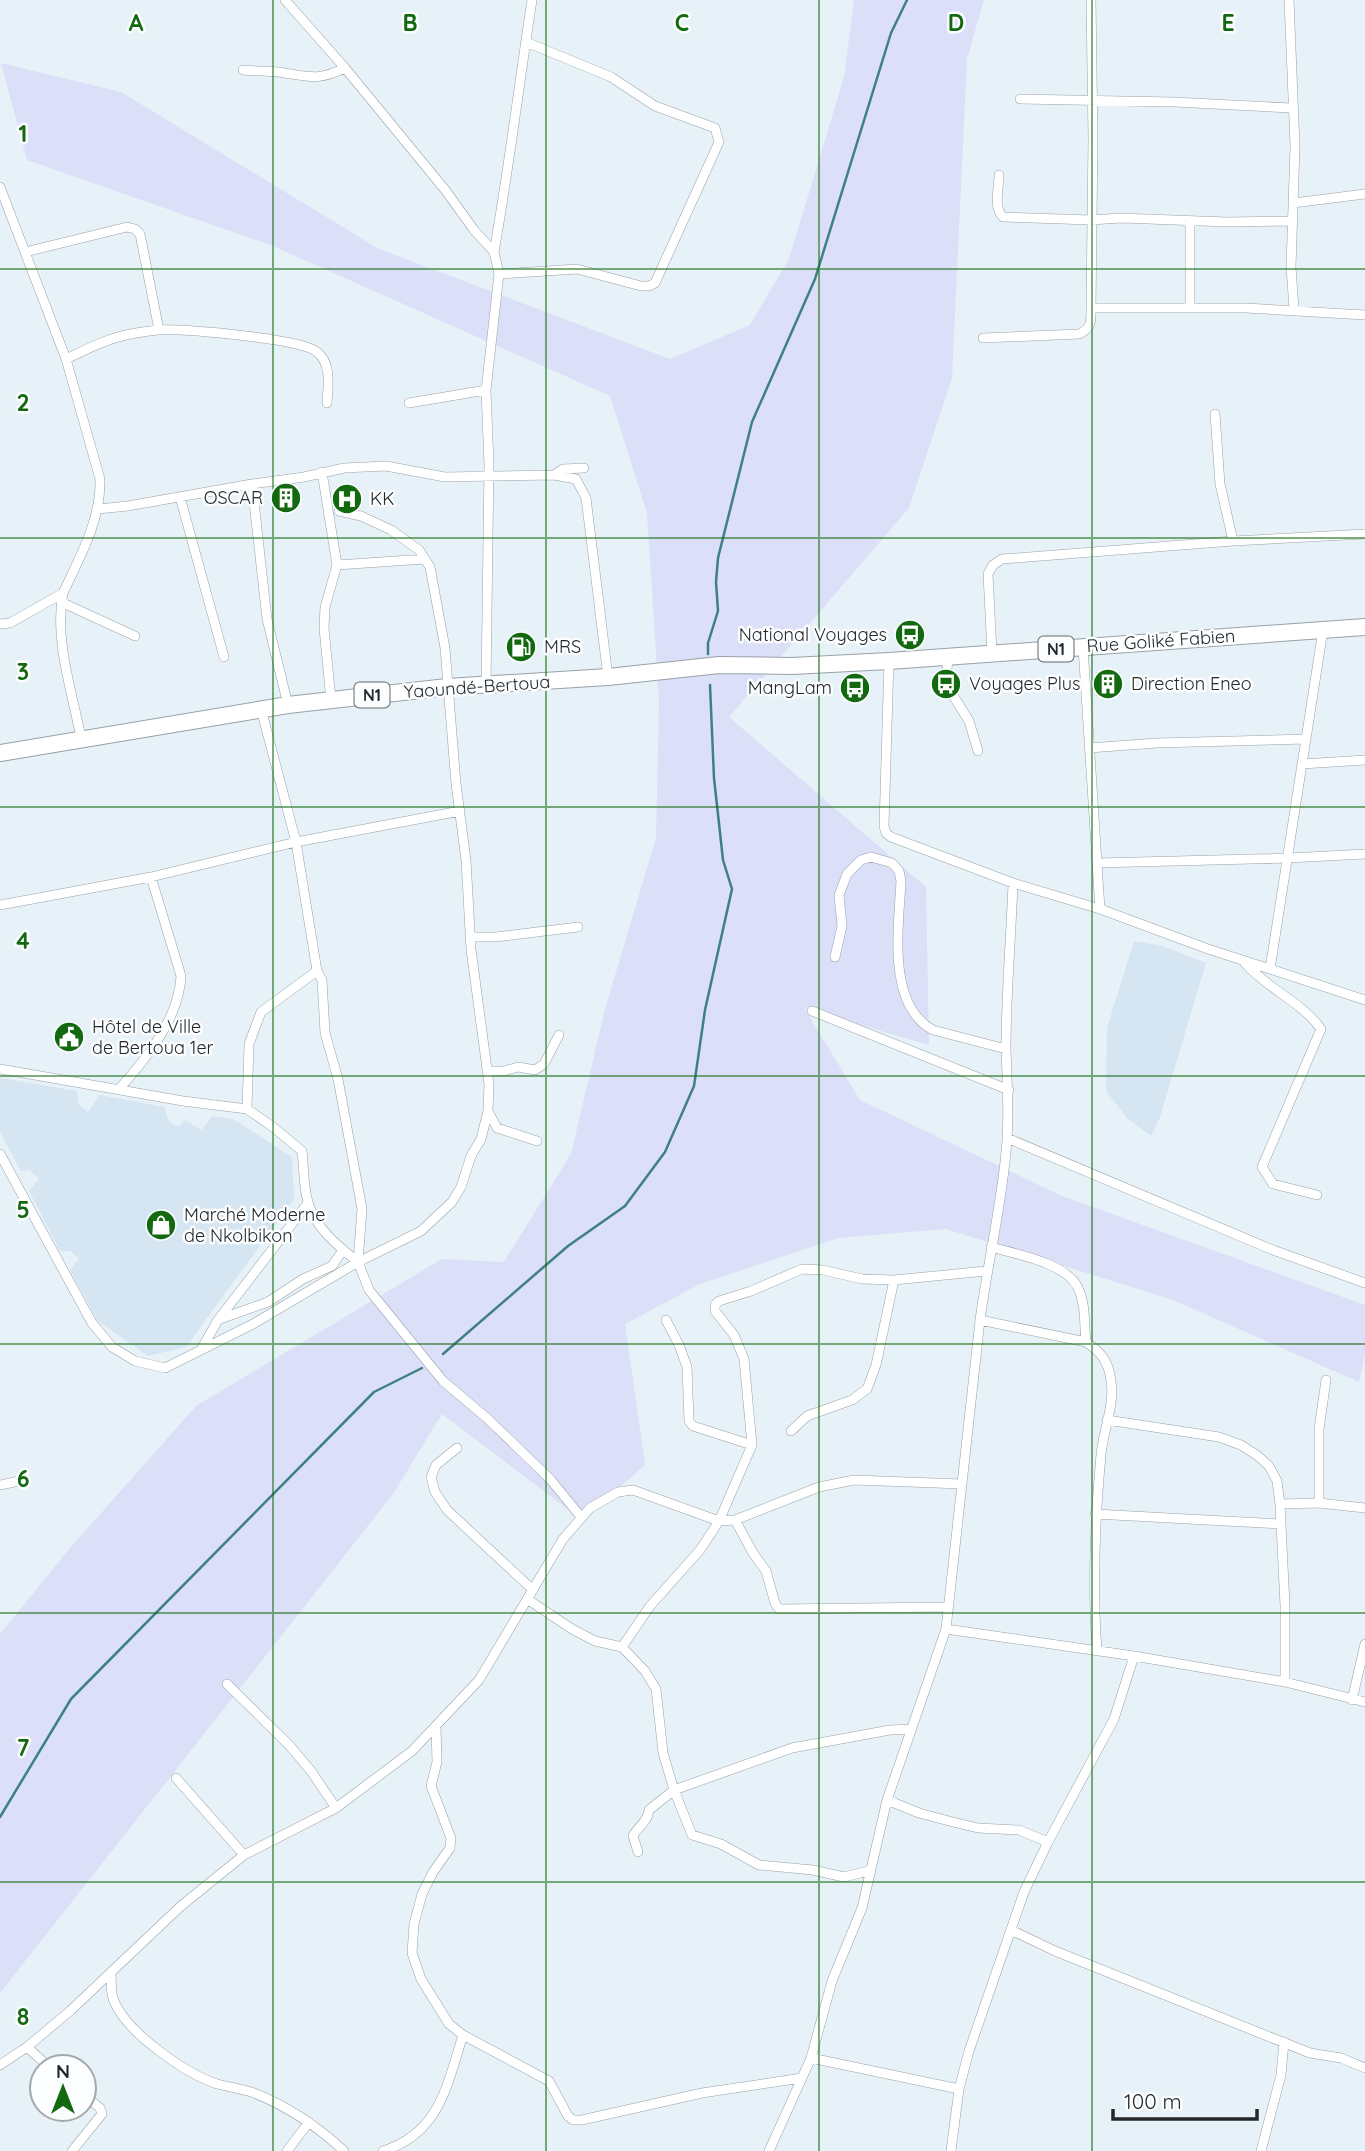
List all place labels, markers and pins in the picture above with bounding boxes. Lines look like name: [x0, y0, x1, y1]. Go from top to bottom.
building icon: OSCAR: [269, 481, 303, 515]
hospital icon: KK: [330, 482, 364, 516]
place label: OSCAR: [204, 486, 263, 509]
place label: KK: [370, 487, 394, 510]
bus stop icon: National Voyages: [893, 618, 927, 652]
place label: National Voyages: [739, 623, 887, 646]
fuel station icon: MRS: [504, 630, 538, 664]
place label: MRS: [544, 635, 581, 658]
bus stop icon: Voyages Plus: [929, 667, 963, 701]
building icon: Direction Eneo: [1091, 667, 1125, 701]
bus stop icon: MangLam: [838, 671, 872, 705]
place label: Voyages Plus: [969, 672, 1080, 695]
place label: Direction Eneo: [1131, 672, 1252, 695]
place label: MangLam: [748, 676, 832, 699]
place label: Hôtel de Ville de Bertoua 1er: [92, 1015, 214, 1059]
public building icon: Hôtel de Ville de Bertoua 1er: [52, 1020, 86, 1054]
place label: Marché Moderne de Nkolbikon: [184, 1203, 325, 1247]
shop icon: Marché Moderne de Nkolbikon: [144, 1208, 178, 1242]

